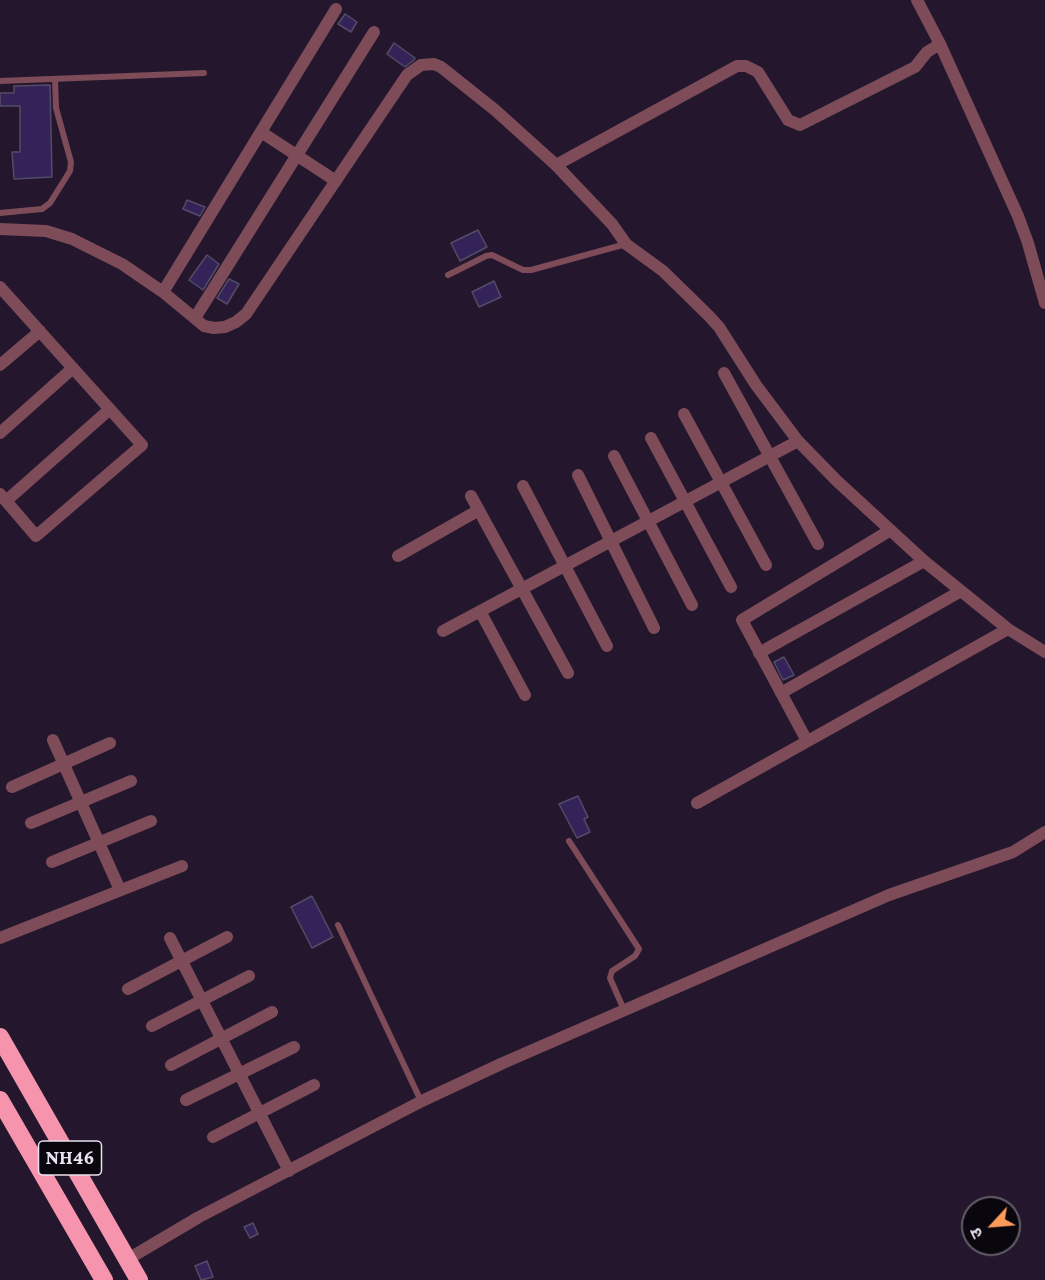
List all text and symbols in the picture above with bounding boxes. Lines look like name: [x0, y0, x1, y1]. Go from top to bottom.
road number: NH46: [38, 1141, 101, 1175]
north arrow: [961, 1196, 1021, 1256]
text: उ: [966, 1225, 986, 1241]

